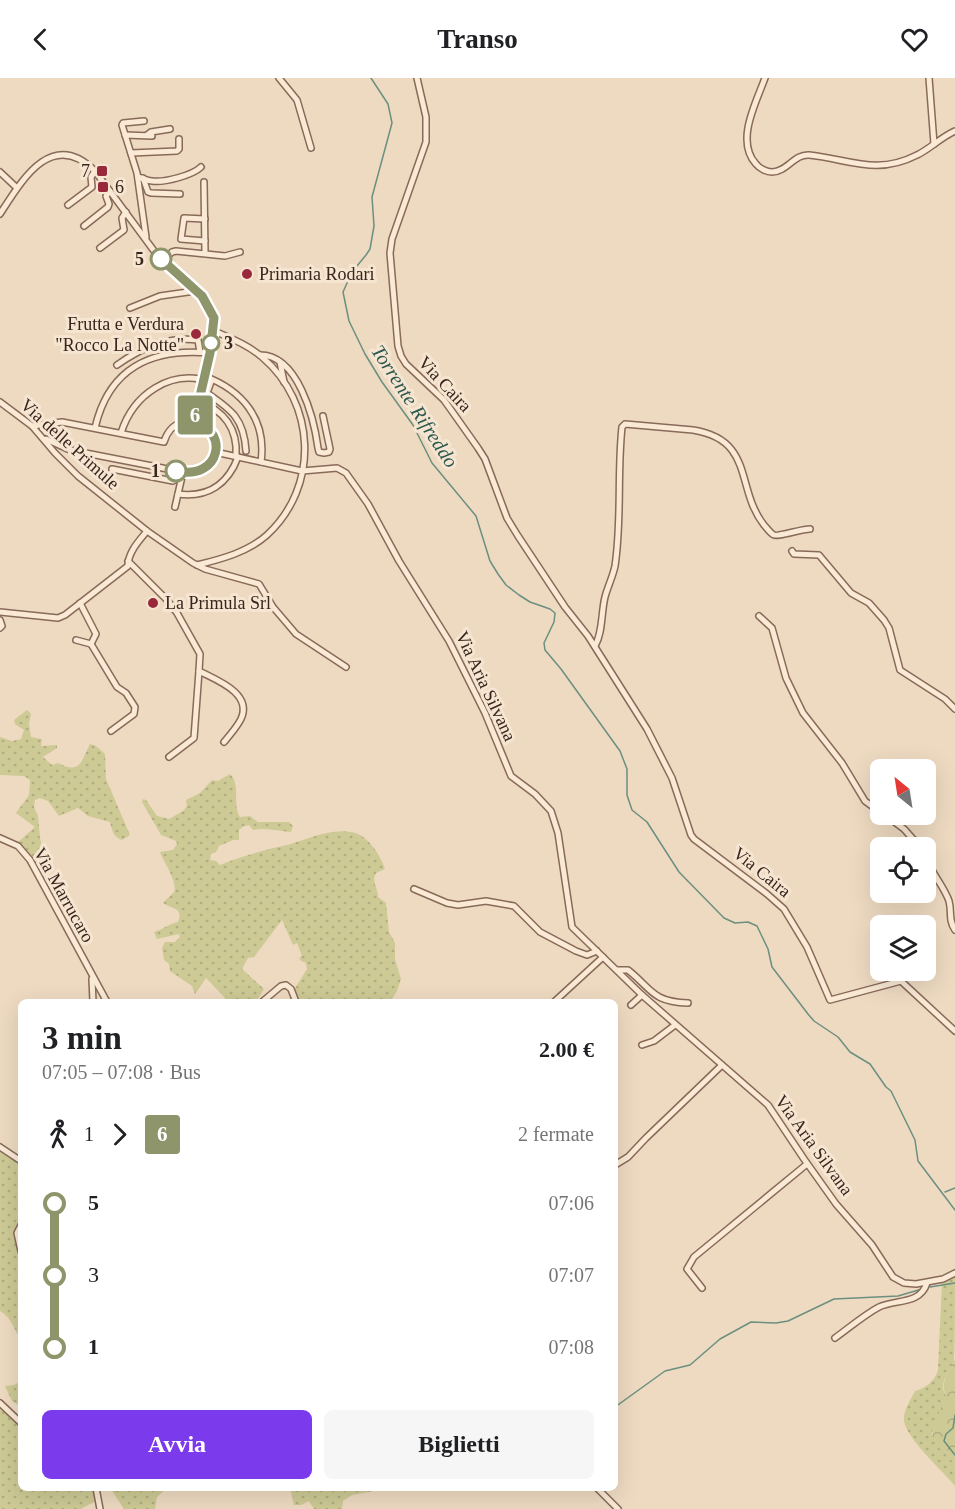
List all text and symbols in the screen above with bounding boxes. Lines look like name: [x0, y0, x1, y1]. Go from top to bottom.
icon: back: [24, 23, 57, 56]
icon: heart: [898, 23, 931, 56]
text: Transo: [437, 24, 518, 54]
place label: 7: [81, 161, 90, 181]
marker: 7: [95, 164, 109, 178]
place label: 6: [115, 177, 124, 197]
marker: 6: [96, 180, 110, 194]
marker: 5: [150, 248, 172, 270]
place label: 5: [135, 249, 144, 269]
place label: Primaria Rodari: [259, 264, 374, 284]
marker: Primaria Rodari: [240, 267, 254, 281]
place label: Frutta e Verdura "Rocco La Notte": [55, 314, 184, 355]
marker: Frutta e Verdura "Rocco La Notte": [189, 327, 203, 341]
place label: 3: [224, 333, 233, 353]
marker: 3: [202, 334, 220, 352]
water label: Torrente Rifreddo: [366, 341, 463, 472]
street label: Via Caira: [414, 352, 476, 416]
street label: Via delle Primule: [17, 394, 123, 494]
line badge: 6: [176, 396, 214, 434]
text: 6: [190, 403, 200, 427]
marker: 1: [165, 460, 187, 482]
place label: 1: [151, 461, 160, 481]
place label: La Primula Srl: [165, 593, 271, 613]
marker: La Primula Srl: [146, 596, 160, 610]
street label: Via Aria Silvana: [452, 628, 520, 744]
north arrow: [870, 759, 936, 825]
map controls: [870, 759, 936, 981]
button: locate: [870, 837, 936, 903]
street label: Via Caira: [729, 843, 795, 901]
street label: Via Marrucaro: [30, 844, 98, 946]
button: layers: [870, 915, 936, 981]
text: 3 min: [42, 1020, 122, 1056]
text: 2.00 €: [539, 1037, 594, 1062]
text: 07:05 – 07:08 · Bus: [42, 1061, 201, 1083]
street label: Via Aria Silvana: [771, 1091, 857, 1199]
icon: walk: [42, 1118, 75, 1151]
icon: forward: [103, 1118, 136, 1151]
text: 6: [157, 1122, 168, 1146]
text: 1: [84, 1123, 94, 1145]
text: 2 fermate: [518, 1123, 594, 1145]
text: 5: [88, 1190, 99, 1215]
text: 07:06: [548, 1192, 594, 1214]
text: 3: [88, 1262, 99, 1287]
text: 07:07: [548, 1264, 594, 1286]
text: 1: [88, 1334, 99, 1359]
text: 07:08: [548, 1336, 594, 1358]
button: Avvia: [42, 1410, 312, 1479]
button: Biglietti: [324, 1410, 594, 1479]

